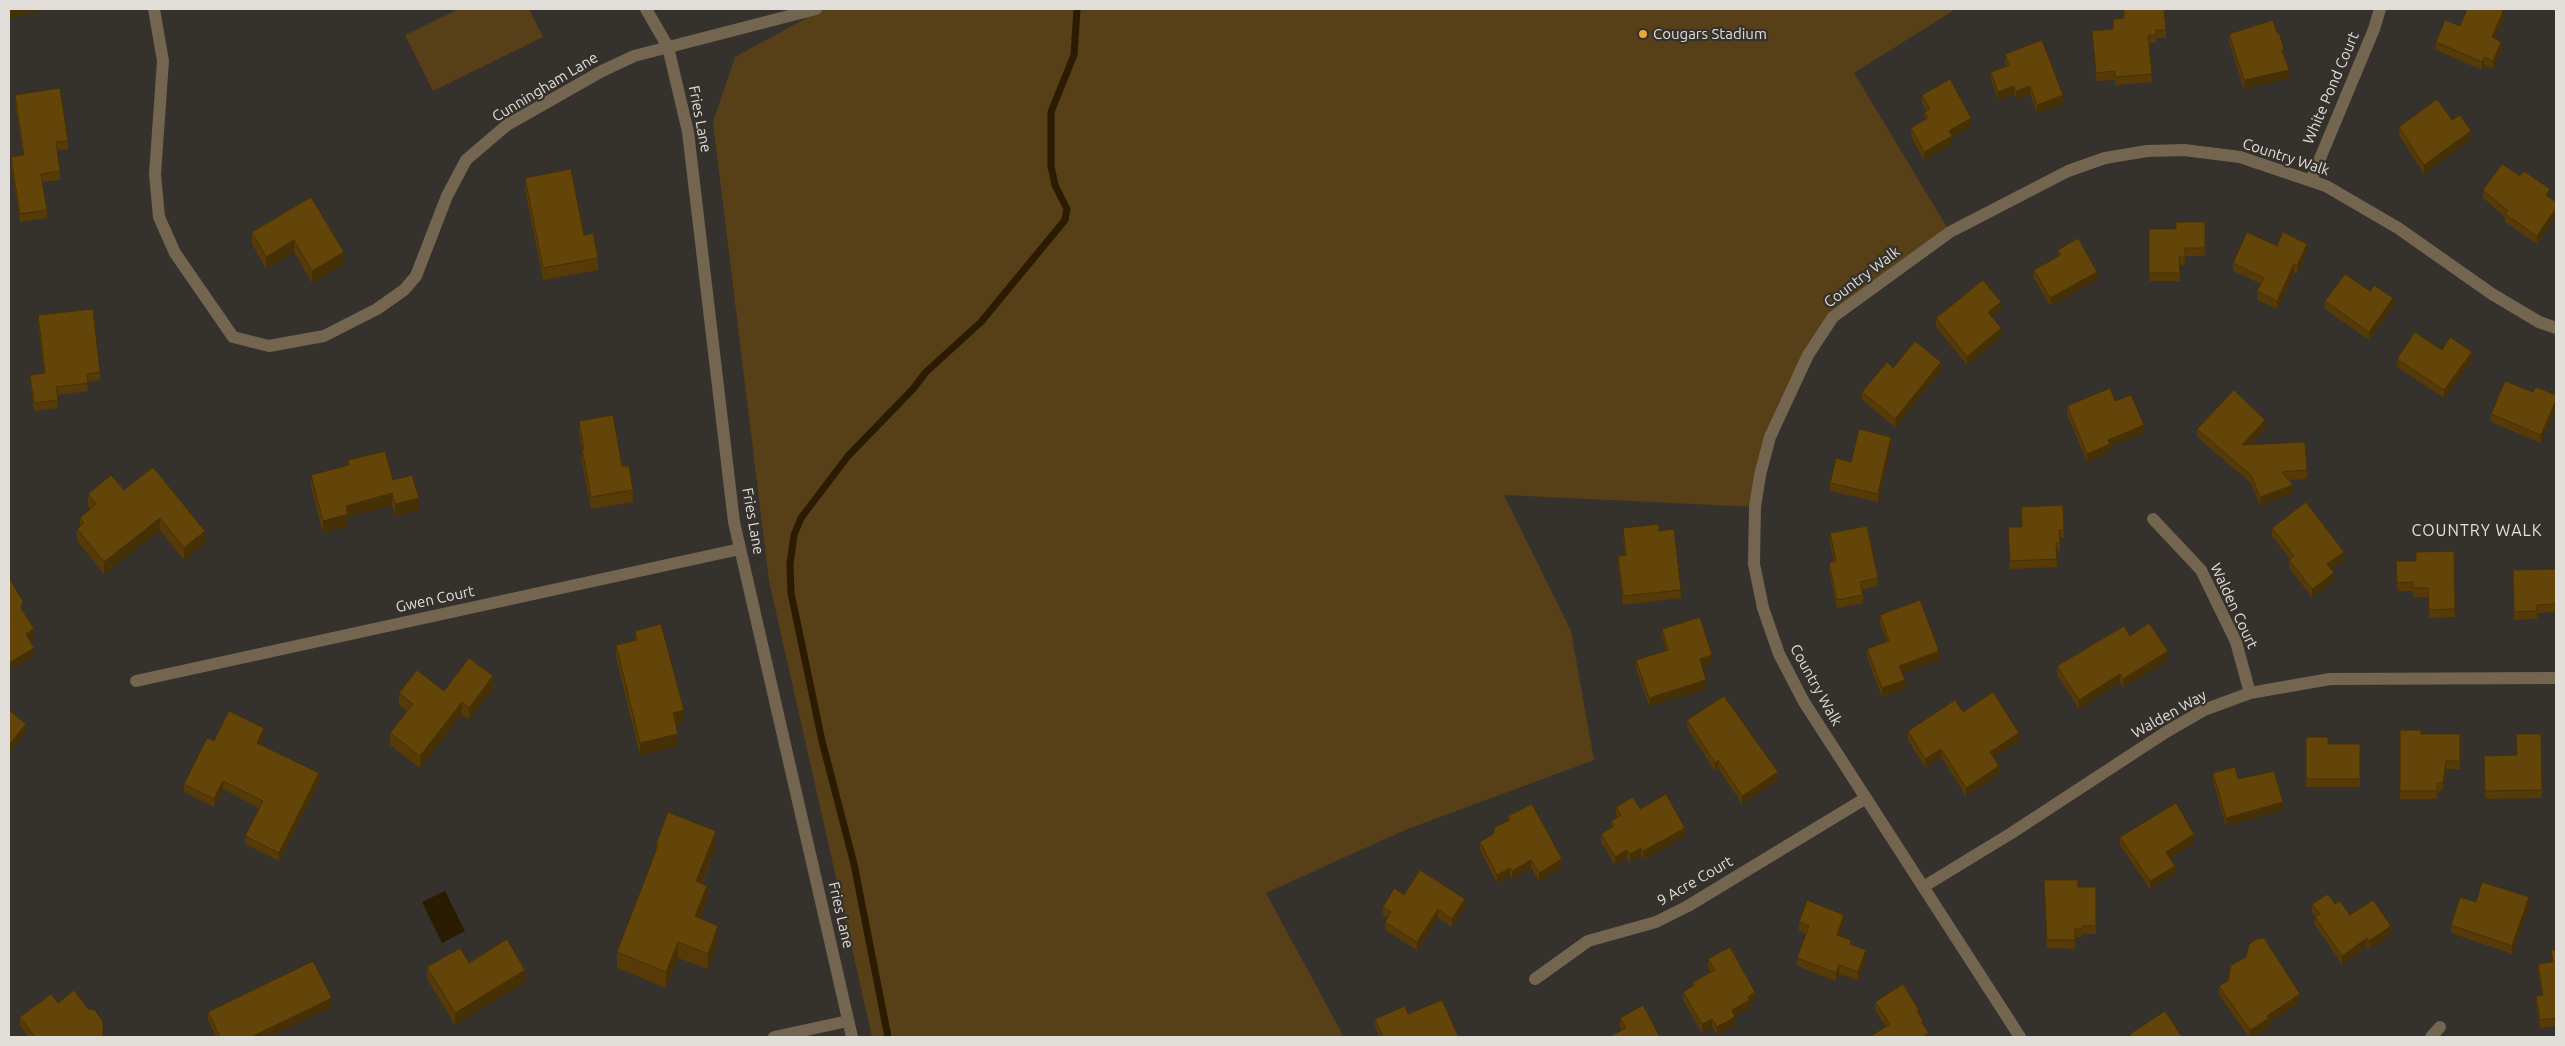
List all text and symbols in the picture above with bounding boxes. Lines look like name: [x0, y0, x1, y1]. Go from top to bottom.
place label: Cougars Stadium: [1653, 25, 1767, 43]
marker: Cougars Stadium: [1637, 28, 1649, 40]
street label: White Pond Court: [2299, 29, 2363, 147]
street label: Cunningham Lane: [489, 48, 601, 126]
street label: Fries Lane: [685, 84, 715, 154]
street label: Country Walk: [2240, 134, 2332, 180]
street label: Country Walk: [1820, 243, 1904, 311]
street label: Fries Lane: [738, 486, 768, 556]
district label: COUNTRY WALK: [2410, 521, 2544, 541]
street label: Walden Court: [2206, 560, 2262, 652]
street label: Gwen Court: [394, 582, 476, 616]
street label: Country Walk: [1786, 641, 1846, 729]
street label: Walden Way: [2128, 686, 2210, 742]
street label: 9 Acre Court: [1654, 852, 1736, 910]
street label: Fries Lane: [825, 880, 857, 950]

